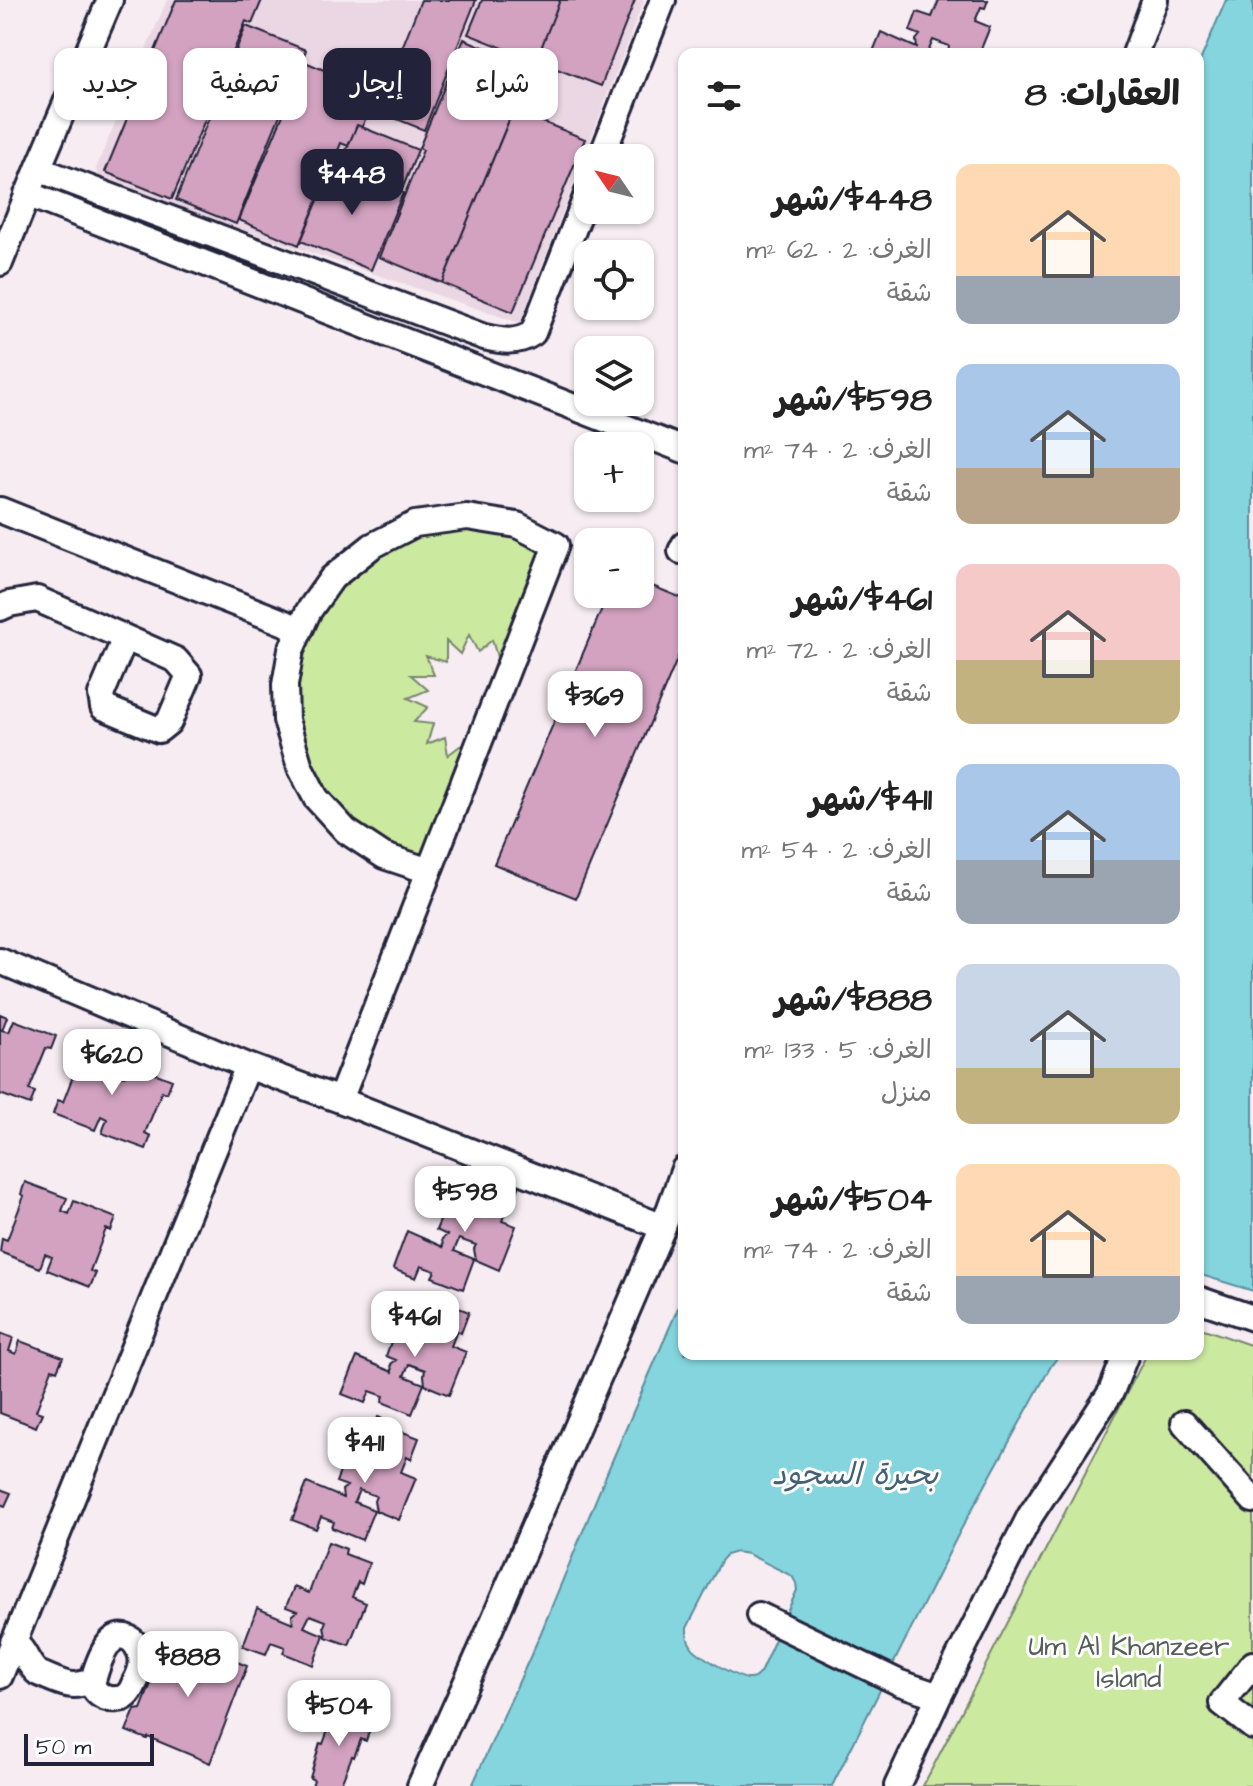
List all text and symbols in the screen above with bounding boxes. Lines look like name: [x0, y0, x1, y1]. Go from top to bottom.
chip: جديد: [54, 48, 167, 120]
chip: تصفية: [183, 48, 307, 120]
chip: إيجار: [323, 48, 431, 120]
chip: شراء: [447, 48, 558, 120]
text: العقارات: 8: [1025, 71, 1180, 119]
icon: filters: [702, 74, 746, 118]
north arrow: [574, 144, 654, 224]
map controls: [574, 144, 654, 608]
pin: $448: [305, 149, 399, 217]
text: $448: [319, 157, 385, 193]
text: $448/شهر: [773, 176, 932, 224]
icon: home: [1020, 196, 1116, 292]
text: الغرف: 2 · 62 m²: [746, 232, 932, 268]
button: locate: [574, 240, 654, 320]
text: شقة: [887, 275, 932, 311]
button: layers: [574, 336, 654, 416]
text: $598/شهر: [776, 376, 932, 424]
icon: home: [1020, 396, 1116, 492]
button: +: [574, 432, 654, 512]
text: الغرف: 2 · 74 m²: [744, 432, 932, 468]
text: شقة: [887, 475, 932, 511]
button: −: [574, 528, 654, 608]
text: $461/شهر: [792, 576, 932, 624]
icon: home: [1020, 596, 1116, 692]
text: الغرف: 2 · 72 m²: [747, 632, 932, 668]
pin: $369: [548, 671, 642, 739]
text: شقة: [887, 675, 932, 711]
text: $369: [566, 679, 624, 715]
text: $411/شهر: [809, 776, 932, 824]
icon: home: [1020, 796, 1116, 892]
text: الغرف: 2 · 54 m²: [741, 832, 932, 868]
text: شقة: [887, 875, 932, 911]
text: $888/شهر: [775, 976, 932, 1024]
icon: home: [1020, 996, 1116, 1092]
pin: $620: [65, 1029, 159, 1097]
text: الغرف: 5 · 133 m²: [744, 1032, 932, 1068]
text: $620: [81, 1037, 143, 1073]
text: منزل: [881, 1075, 932, 1111]
pin: $598: [418, 1166, 512, 1234]
text: $598: [433, 1174, 497, 1210]
text: $504/شهر: [772, 1176, 932, 1224]
icon: home: [1020, 1196, 1116, 1292]
text: الغرف: 2 · 74 m²: [744, 1232, 932, 1268]
text: شقة: [887, 1275, 932, 1311]
pin: $461: [368, 1291, 462, 1359]
text: $461: [389, 1299, 441, 1335]
pin: $411: [318, 1417, 412, 1485]
text: $411: [346, 1425, 384, 1461]
water label: بحيرة السجود: [772, 1454, 939, 1496]
park label: Um Al Khanzeer Island: [1029, 1627, 1229, 1698]
pin: $888: [141, 1631, 235, 1699]
text: $888: [155, 1639, 221, 1675]
pin: $504: [292, 1680, 386, 1748]
text: $504: [306, 1688, 372, 1724]
scale bar: [24, 1730, 154, 1766]
text: 50 m: [36, 1732, 91, 1763]

